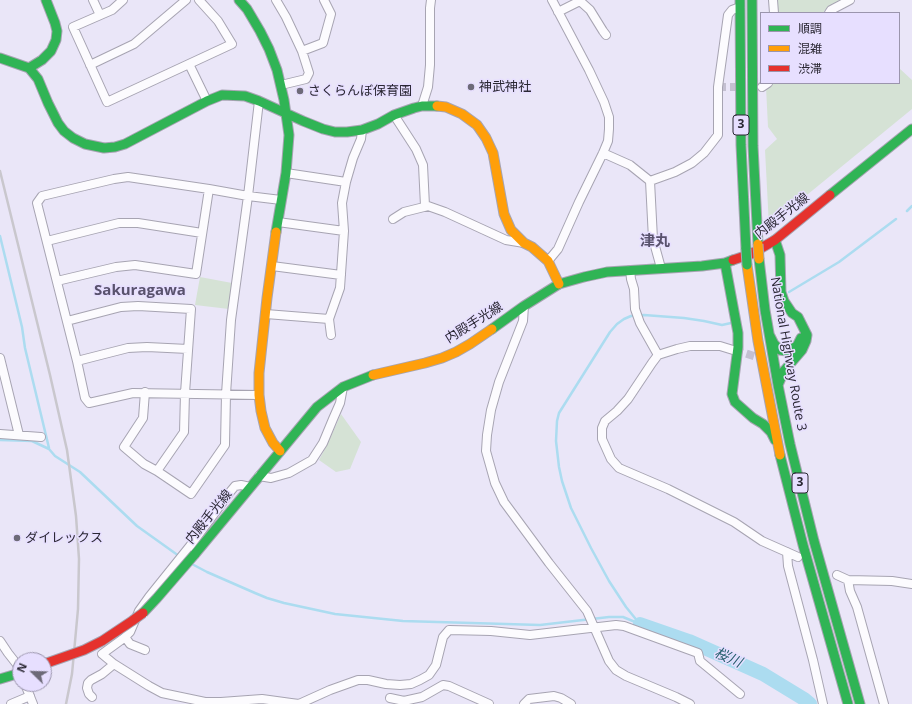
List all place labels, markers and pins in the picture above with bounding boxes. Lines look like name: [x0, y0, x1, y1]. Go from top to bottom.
place label: 神武神社: [479, 79, 531, 95]
marker: 神武神社: [466, 82, 476, 92]
place label: さくらんぼ保育園: [308, 83, 412, 99]
marker: さくらんぼ保育園: [295, 86, 305, 96]
place label: ダイレックス: [25, 530, 103, 546]
marker: ダイレックス: [12, 533, 22, 543]

